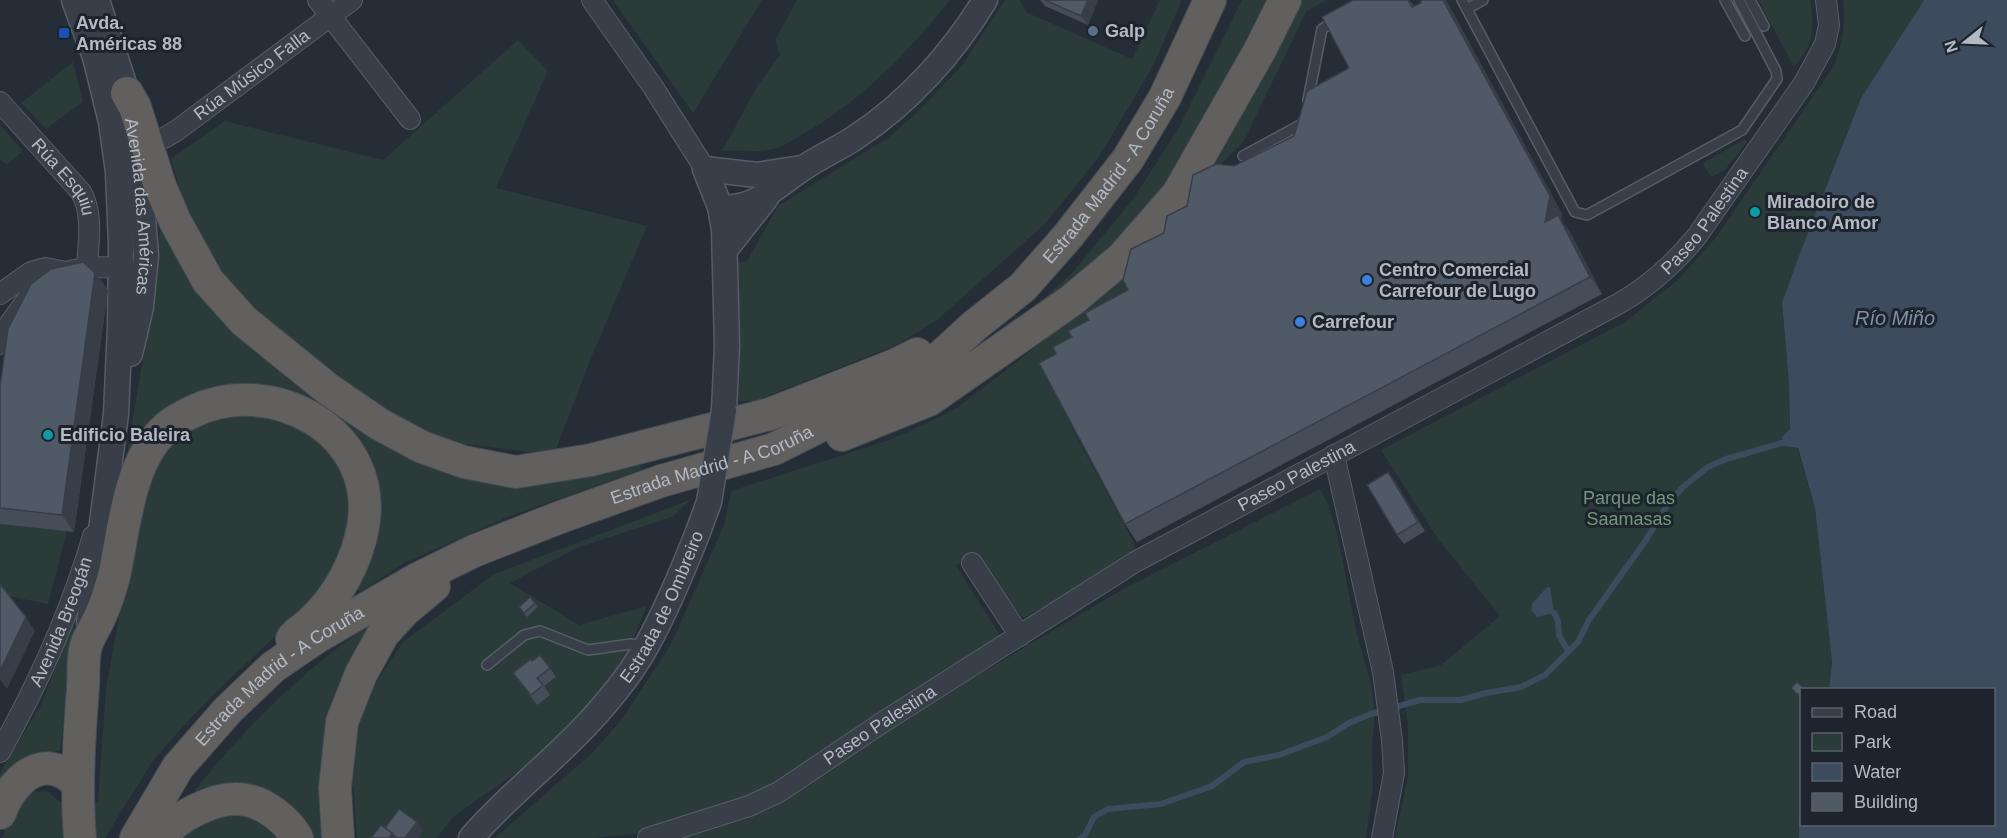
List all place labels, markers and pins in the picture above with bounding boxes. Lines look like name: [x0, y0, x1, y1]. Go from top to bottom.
place label: Avda. Américas 88: [76, 13, 182, 54]
place label: Galp: [1105, 21, 1145, 41]
marker: Galp: [1086, 24, 1100, 38]
marker: Avda. Américas 88: [57, 26, 71, 40]
place label: Miradoiro de Blanco Amor: [1767, 192, 1878, 233]
marker: Miradoiro de Blanco Amor: [1748, 205, 1762, 219]
place label: Centro Comercial Carrefour de Lugo: [1379, 260, 1536, 301]
marker: Centro Comercial Carrefour de Lugo: [1360, 273, 1374, 287]
place label: Carrefour: [1312, 312, 1394, 332]
marker: Carrefour: [1293, 315, 1307, 329]
place label: Edificio Baleira: [60, 425, 191, 445]
marker: Edificio Baleira: [41, 428, 55, 442]

